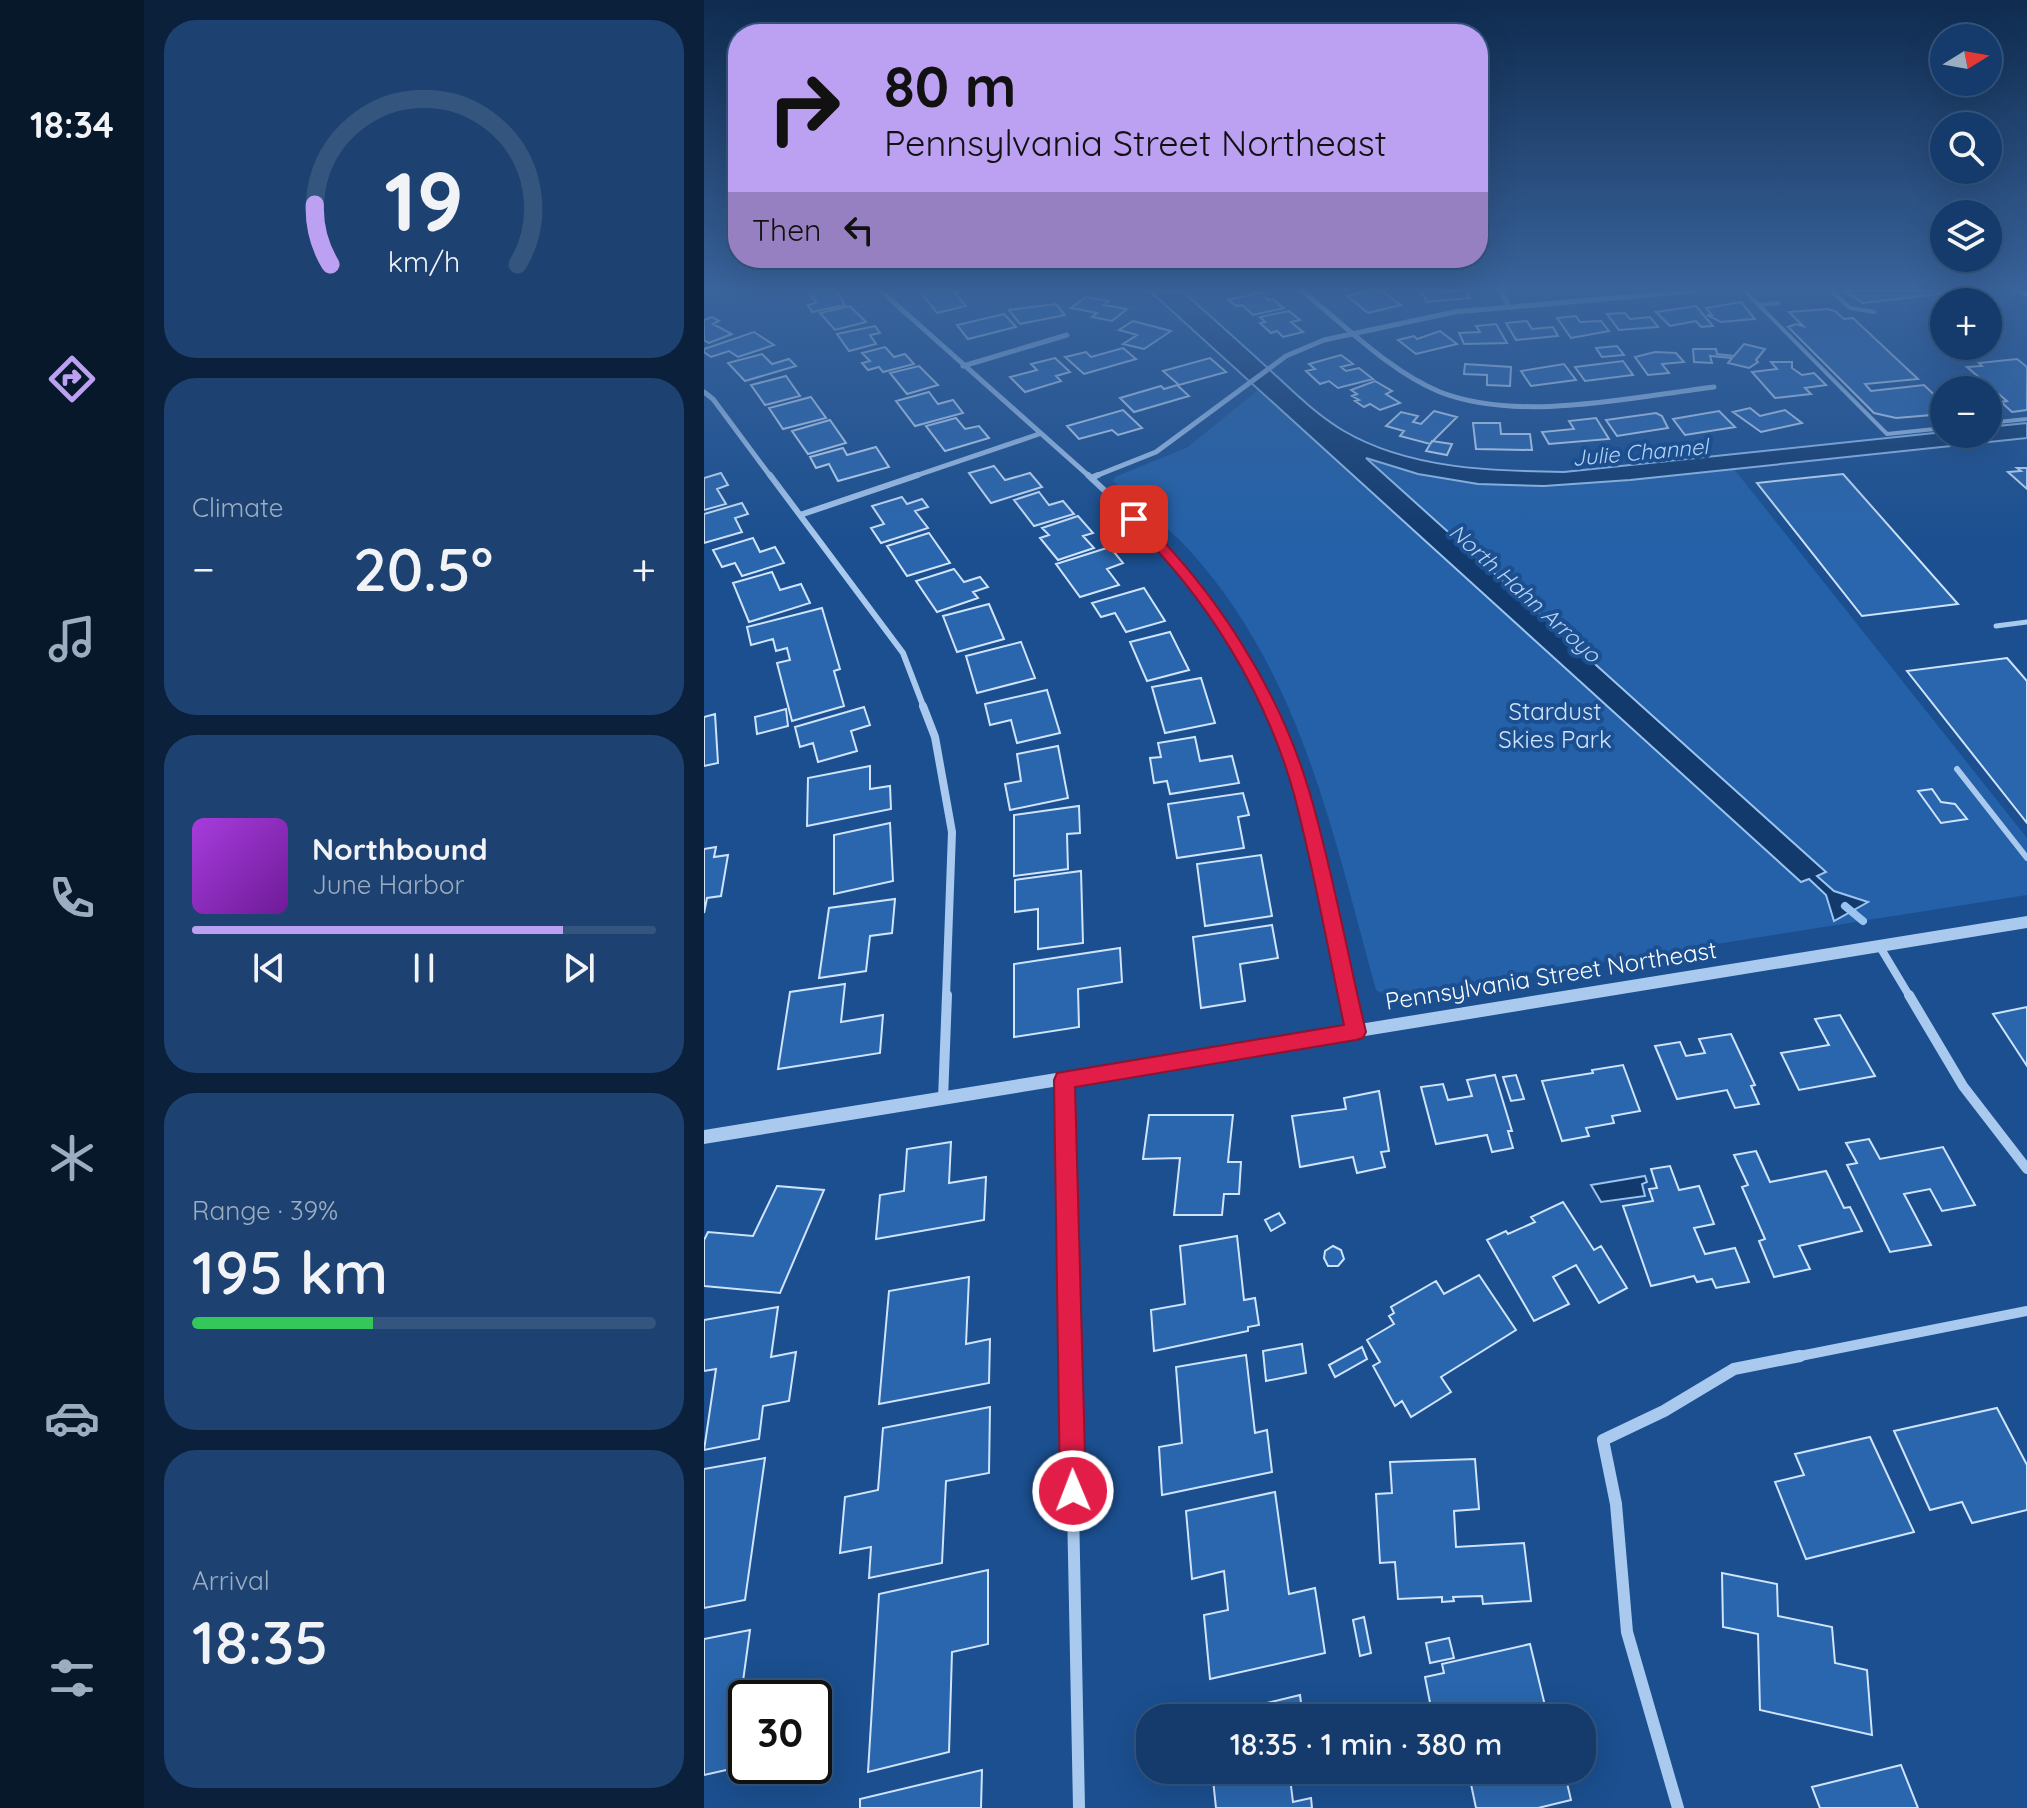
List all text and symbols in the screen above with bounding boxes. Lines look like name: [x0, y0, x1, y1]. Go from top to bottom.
north arrow: [1930, 24, 2002, 96]
map controls: [1930, 24, 2002, 448]
text: 80 m: [884, 51, 1016, 121]
icon: right: [752, 56, 856, 160]
text: 18:34: [30, 102, 114, 147]
button: search: [1930, 112, 2002, 184]
text: Pennsylvania Street Northeast: [884, 120, 1387, 165]
text: 19: [384, 147, 464, 251]
button: layers: [1930, 200, 2002, 272]
icon: left: [837, 208, 881, 252]
text: Then: [752, 211, 821, 249]
text: km/h: [388, 243, 460, 279]
button: +: [1930, 288, 2002, 360]
icon: directions: [44, 351, 100, 407]
button: −: [1930, 376, 2002, 448]
water label: Julie Channel: [1571, 432, 1712, 472]
pin: [1100, 485, 1168, 553]
text: Climate: [192, 491, 283, 524]
icon: arrive: [1112, 497, 1156, 541]
water label: North Hahn Arroyo: [1444, 518, 1608, 669]
text: 20.5°: [353, 531, 493, 606]
text: −: [192, 541, 215, 596]
text: +: [631, 541, 656, 596]
icon: music: [44, 611, 100, 667]
park label: Stardust Skies Park: [1498, 696, 1612, 754]
text: Northbound: [312, 830, 488, 868]
text: June Harbor: [312, 868, 464, 901]
icon: phone: [44, 870, 100, 926]
street label: Pennsylvania Street Northeast: [1383, 934, 1719, 1016]
icon: previous: [247, 946, 291, 990]
icon: pause: [402, 946, 446, 990]
icon: next: [557, 946, 601, 990]
icon: climate: [44, 1130, 100, 1186]
text: Range · 39%: [192, 1194, 338, 1227]
text: 195 km: [192, 1234, 388, 1309]
icon: car: [44, 1390, 100, 1446]
position arrow: [1031, 1449, 1115, 1533]
text: Arrival: [192, 1564, 270, 1597]
text: 18:35: [192, 1604, 328, 1679]
icon: filters: [44, 1650, 100, 1706]
speed limit sign: 30: [728, 1680, 832, 1784]
text: 18:35 · 1 min · 380 m: [1230, 1725, 1502, 1763]

